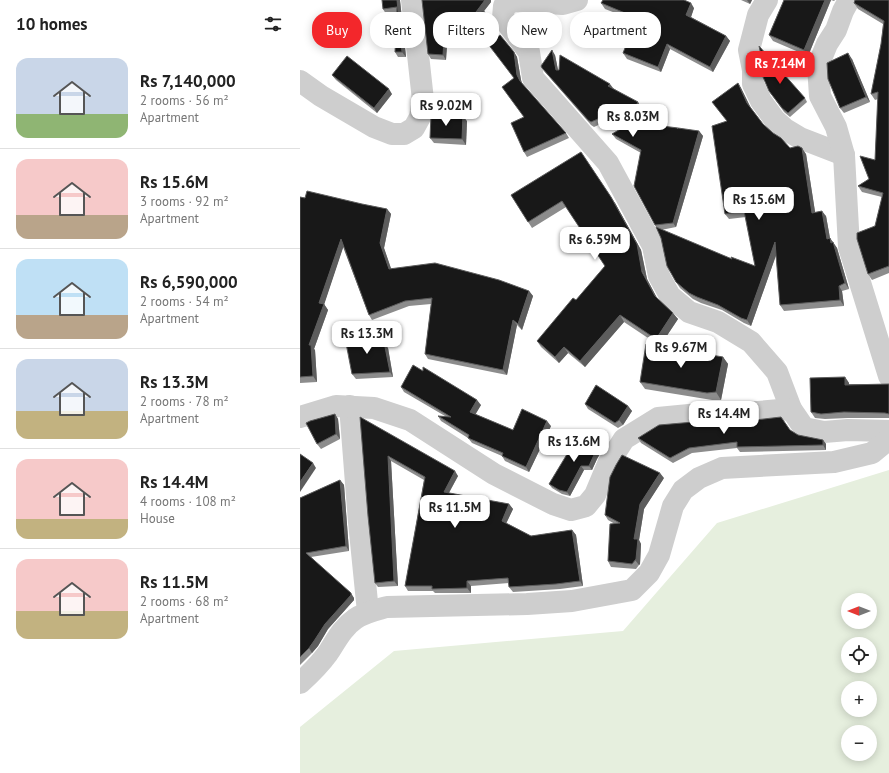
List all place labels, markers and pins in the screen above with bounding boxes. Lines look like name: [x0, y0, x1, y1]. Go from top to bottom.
pin: Rs 7.14M: [739, 51, 821, 85]
pin: Rs 9.02M: [405, 93, 487, 127]
pin: Rs 8.03M: [592, 104, 674, 138]
pin: Rs 15.6M: [718, 187, 800, 221]
pin: Rs 6.59M: [554, 227, 636, 261]
pin: Rs 13.3M: [326, 321, 408, 355]
pin: Rs 9.67M: [640, 335, 722, 369]
pin: Rs 14.4M: [683, 401, 765, 435]
pin: Rs 13.6M: [533, 429, 615, 463]
pin: Rs 11.5M: [414, 495, 496, 529]

